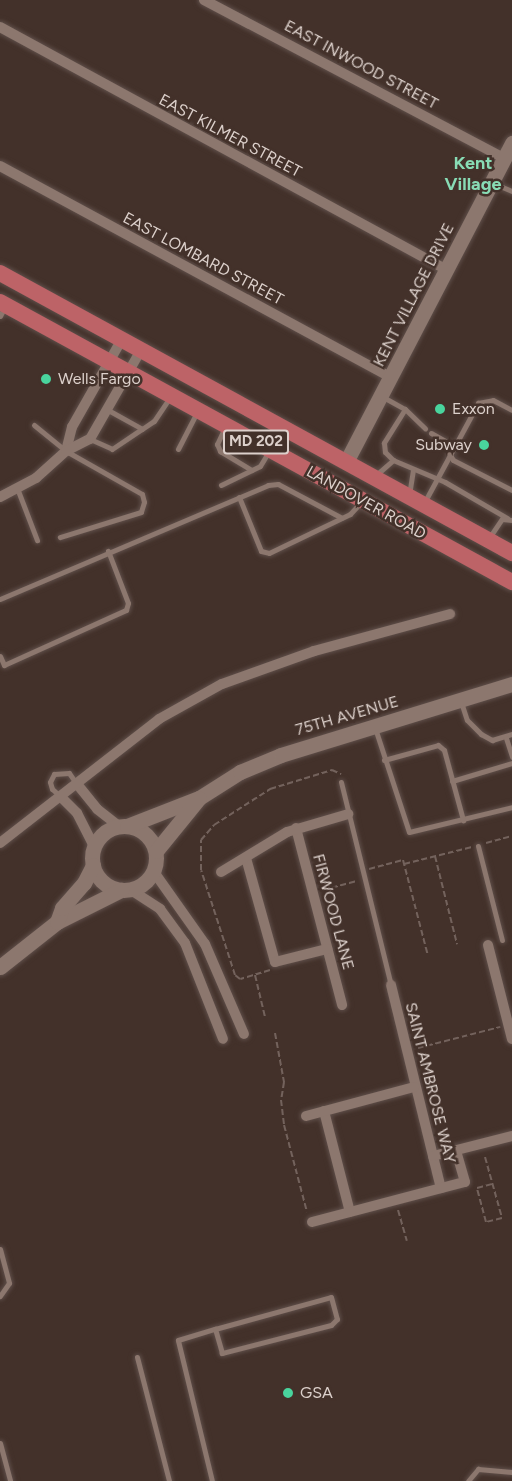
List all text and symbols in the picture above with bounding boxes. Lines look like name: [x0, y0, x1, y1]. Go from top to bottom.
street label: EAST INWOOD STREET: [281, 16, 441, 114]
street label: EAST KILMER STREET: [155, 90, 305, 182]
district label: Kent Village: [445, 153, 501, 195]
street label: EAST LOMBARD STREET: [120, 209, 286, 309]
street label: KENT VILLAGE DRIVE: [369, 220, 459, 370]
place label: Wells Fargo: [58, 369, 141, 389]
marker: Wells Fargo: [39, 372, 53, 386]
place label: Exxon: [452, 399, 495, 419]
marker: Exxon: [433, 402, 447, 416]
road number: MD 202: [222, 430, 290, 454]
place label: Subway: [415, 435, 472, 455]
marker: Subway: [477, 438, 491, 452]
street label: LANDOVER ROAD: [303, 462, 429, 544]
street label: 75TH AVENUE: [293, 692, 401, 740]
street label: FIRWOOD LANE: [308, 852, 358, 972]
street label: SAINT AMBROSE WAY: [401, 1001, 459, 1165]
place label: GSA: [300, 1383, 333, 1403]
marker: GSA: [281, 1386, 295, 1400]

